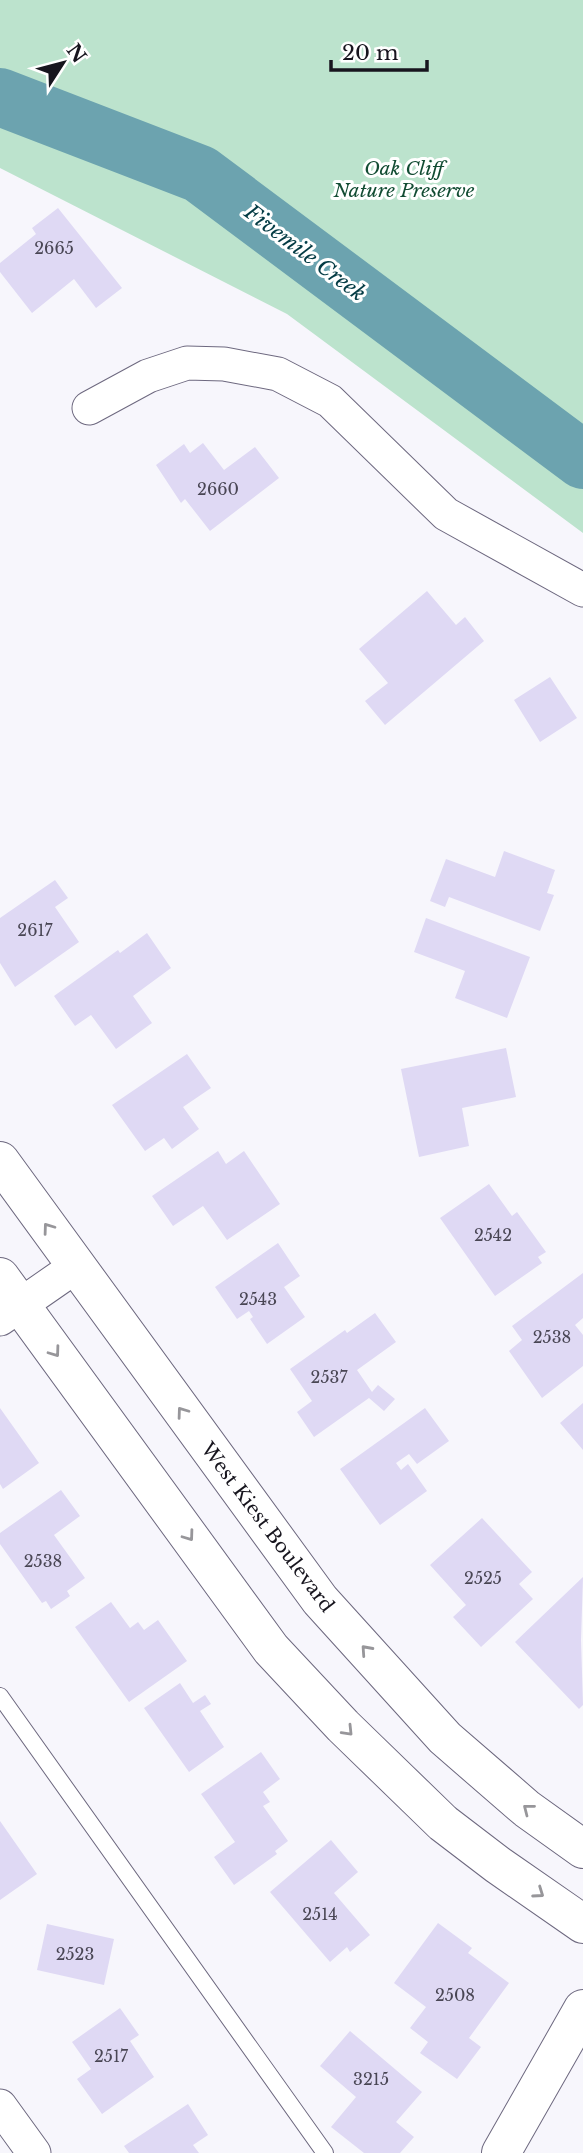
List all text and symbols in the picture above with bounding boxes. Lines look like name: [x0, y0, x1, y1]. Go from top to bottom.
north arrow: [28, 28, 98, 98]
scale bar: [331, 28, 427, 72]
text: N: [62, 39, 91, 67]
text: 20 m: [342, 40, 399, 66]
park label: Oak Cliff Nature Preserve: [333, 157, 475, 202]
water label: Fivemile Creek: [239, 199, 371, 307]
house number: 2665: [34, 238, 74, 258]
house number: 2660: [197, 479, 239, 499]
house number: 2617: [17, 920, 54, 940]
one-way arrow: [44, 1224, 56, 1236]
house number: 2542: [474, 1225, 512, 1245]
house number: 2543: [239, 1289, 277, 1309]
house number: 2538: [533, 1327, 571, 1347]
one-way arrow: [46, 1344, 59, 1357]
house number: 2537: [311, 1367, 348, 1387]
one-way arrow: [178, 1407, 190, 1420]
street label: West Kiest Boulevard: [196, 1437, 339, 1617]
one-way arrow: [180, 1528, 193, 1541]
house number: 2538: [24, 1551, 62, 1571]
house number: 2525: [464, 1568, 502, 1588]
one-way arrow: [361, 1645, 374, 1658]
one-way arrow: [339, 1723, 352, 1736]
one-way arrow: [523, 1805, 536, 1818]
one-way arrow: [531, 1885, 544, 1897]
house number: 2514: [302, 1904, 338, 1924]
house number: 2523: [56, 1944, 94, 1964]
house number: 2508: [435, 1985, 475, 2005]
house number: 2517: [94, 2046, 129, 2066]
house number: 3215: [353, 2069, 389, 2089]

